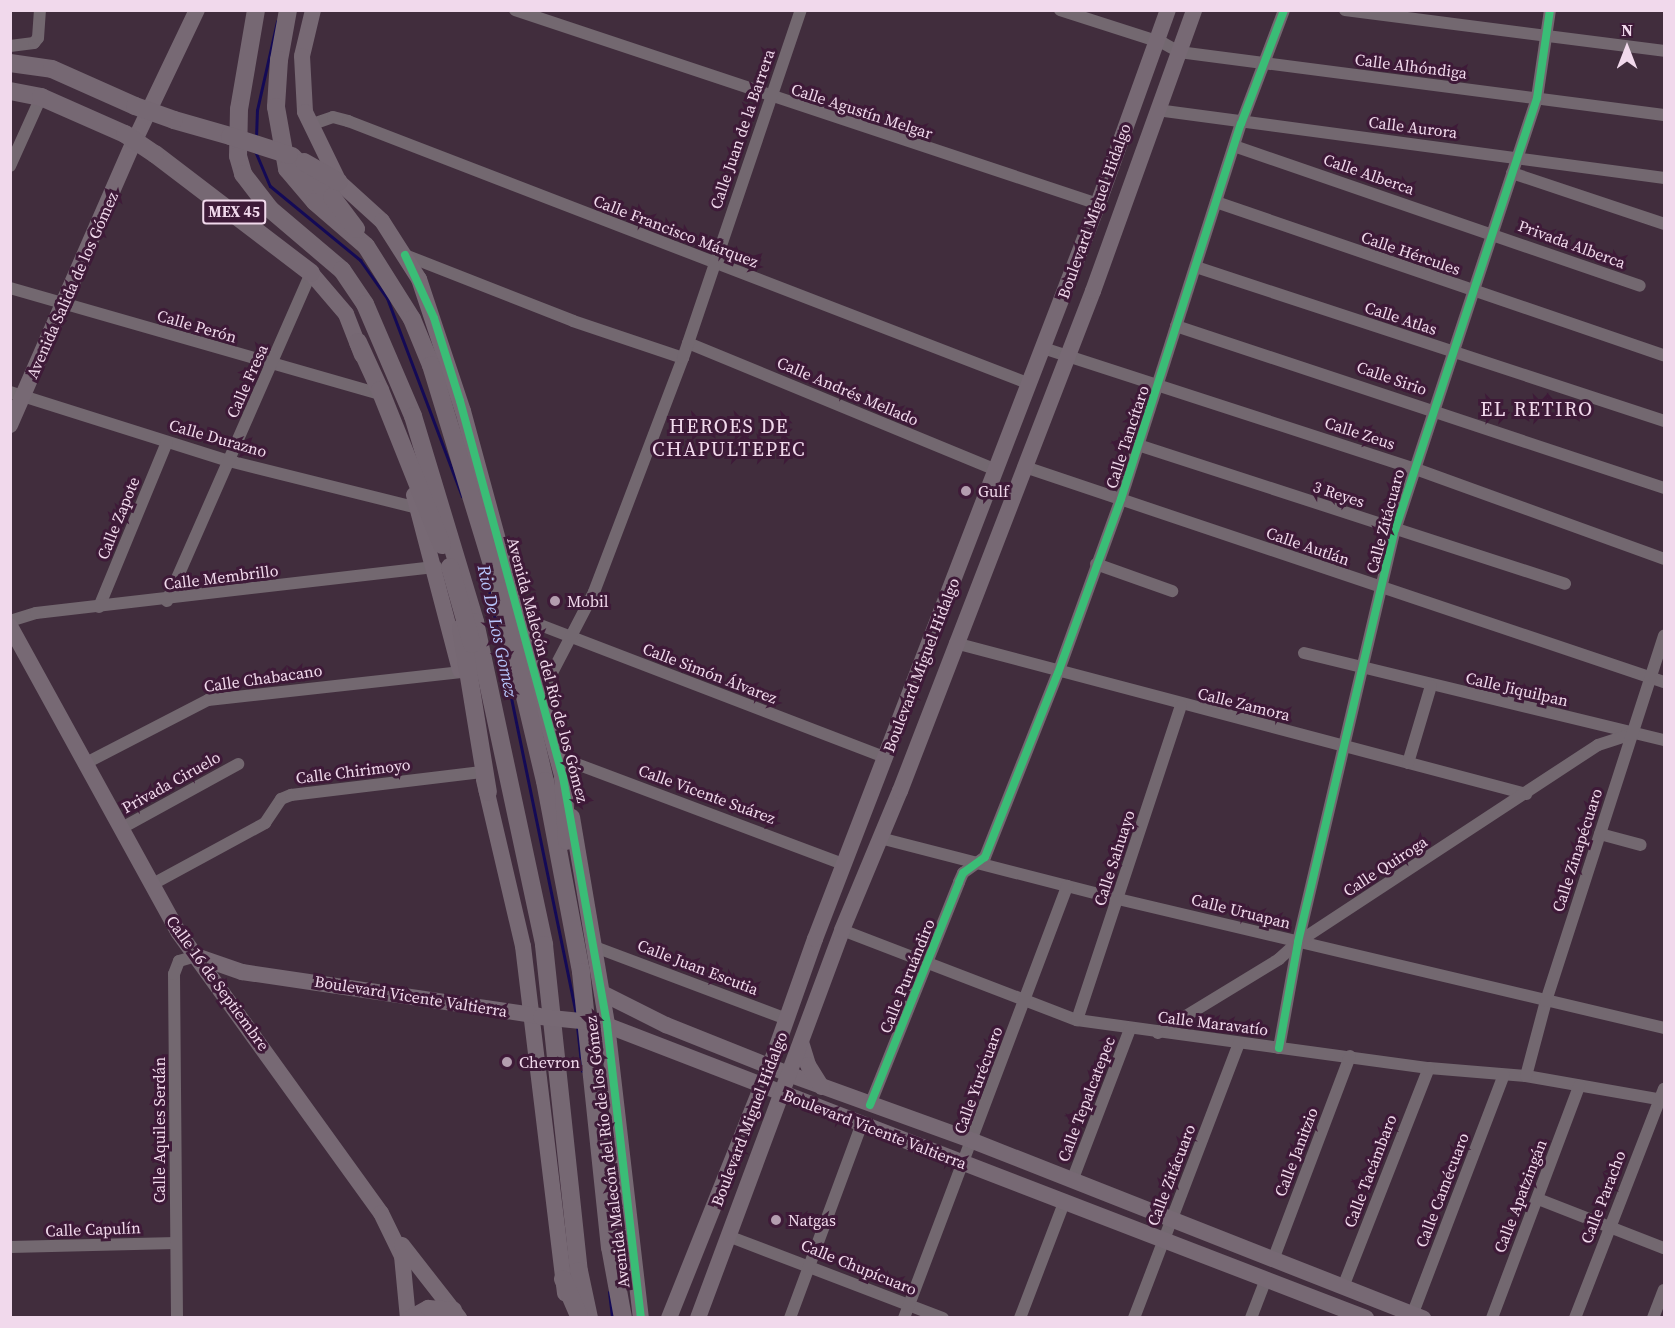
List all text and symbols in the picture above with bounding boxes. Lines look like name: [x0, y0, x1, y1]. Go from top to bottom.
north arrow: [1597, 18, 1657, 78]
text: N: [1621, 19, 1633, 41]
street label: Calle Juan de la Barrera: [706, 47, 778, 211]
street label: Calle Alhóndiga: [1354, 50, 1468, 82]
street label: Calle Agustín Melgar: [789, 79, 935, 143]
street label: Calle Aurora: [1367, 112, 1459, 142]
street label: Boulevard Miguel Hidalgo: [1053, 121, 1135, 301]
street label: Calle Alberca: [1321, 149, 1417, 199]
street label: Avenida Salida de los Gómez: [22, 189, 122, 381]
street label: Calle Francisco Márquez: [591, 191, 761, 271]
road number: MEX 45: [201, 200, 267, 224]
street label: Privada Alberca: [1516, 216, 1628, 272]
street label: Calle Hércules: [1359, 227, 1463, 279]
street label: Calle Atlas: [1362, 297, 1440, 339]
street label: Calle Perón: [155, 305, 239, 347]
street label: Calle Fresa: [222, 341, 272, 421]
street label: Calle Andrés Mellado: [774, 352, 922, 430]
street label: Calle Sirio: [1354, 357, 1430, 399]
street label: Calle Tancítaro: [1101, 383, 1153, 491]
district label: EL RETIRO: [1480, 397, 1594, 421]
street label: Calle Zeus: [1322, 413, 1398, 453]
district label: HEROES DE CHAPULTEPEC: [652, 414, 806, 461]
street label: Calle Durazno: [167, 415, 269, 461]
street label: Calle Zitácuaro: [1362, 467, 1408, 575]
street label: Calle Zapote: [93, 474, 143, 562]
street label: 3 Reyes: [1311, 477, 1367, 511]
place label: Gulf: [978, 481, 1009, 501]
marker: Gulf: [959, 484, 973, 498]
street label: Calle Autlán: [1264, 523, 1352, 569]
street label: Avenida Malecón del Río de los Gómez: [503, 535, 593, 805]
street label: Calle Membrillo: [163, 560, 279, 594]
water label: Rio De Los Gomez: [472, 563, 522, 699]
street label: Boulevard Miguel Hidalgo: [879, 575, 963, 755]
place label: Mobil: [567, 591, 609, 611]
marker: Mobil: [548, 594, 562, 608]
street label: Calle Simón Álvarez: [640, 639, 780, 707]
street label: Calle Chabacano: [203, 660, 323, 696]
street label: Calle Jiquilpan: [1464, 668, 1570, 710]
street label: Calle Zamora: [1196, 683, 1292, 725]
street label: Privada Ciruelo: [118, 747, 224, 817]
street label: Calle Chirimoyo: [295, 754, 411, 788]
street label: Calle Vicente Suárez: [636, 760, 778, 828]
street label: Calle Zinapécuaro: [1548, 786, 1606, 914]
street label: Calle Sahuayo: [1089, 808, 1139, 908]
street label: Calle Quiroga: [1339, 832, 1431, 900]
street label: Calle Uruapan: [1189, 889, 1293, 933]
street label: Calle 16 de Septiembre: [163, 912, 273, 1054]
street label: Calle Puruándiro: [875, 916, 939, 1036]
street label: Calle Juan Escutia: [635, 935, 761, 999]
street label: Boulevard Vicente Valtierra: [313, 971, 509, 1021]
street label: Calle Maravatío: [1157, 1007, 1269, 1039]
street label: Avenida Malecón del Río de los Gómez: [581, 1015, 633, 1289]
street label: Calle Yurécuaro: [950, 1024, 1006, 1136]
street label: Boulevard Miguel Hidalgo: [707, 1029, 791, 1209]
street label: Calle Tepalcatepec: [1053, 1034, 1119, 1164]
place label: Chevron: [519, 1052, 580, 1072]
marker: Chevron: [500, 1055, 514, 1069]
street label: Calle Aquiles Serdán: [149, 1057, 169, 1203]
street label: Boulevard Vicente Valtierra: [780, 1085, 970, 1173]
street label: Calle Janitzio: [1270, 1105, 1322, 1199]
street label: Calle Tacámbaro: [1340, 1112, 1400, 1230]
street label: Calle Zitácuaro: [1143, 1122, 1199, 1228]
street label: Calle Camécuaro: [1411, 1130, 1473, 1250]
street label: Calle Apatzingán: [1490, 1137, 1550, 1255]
street label: Calle Paracho: [1576, 1148, 1630, 1246]
place label: Natgas: [788, 1210, 836, 1230]
marker: Natgas: [769, 1213, 783, 1227]
street label: Calle Capulín: [45, 1218, 141, 1240]
street label: Calle Chupícuaro: [798, 1235, 920, 1299]

